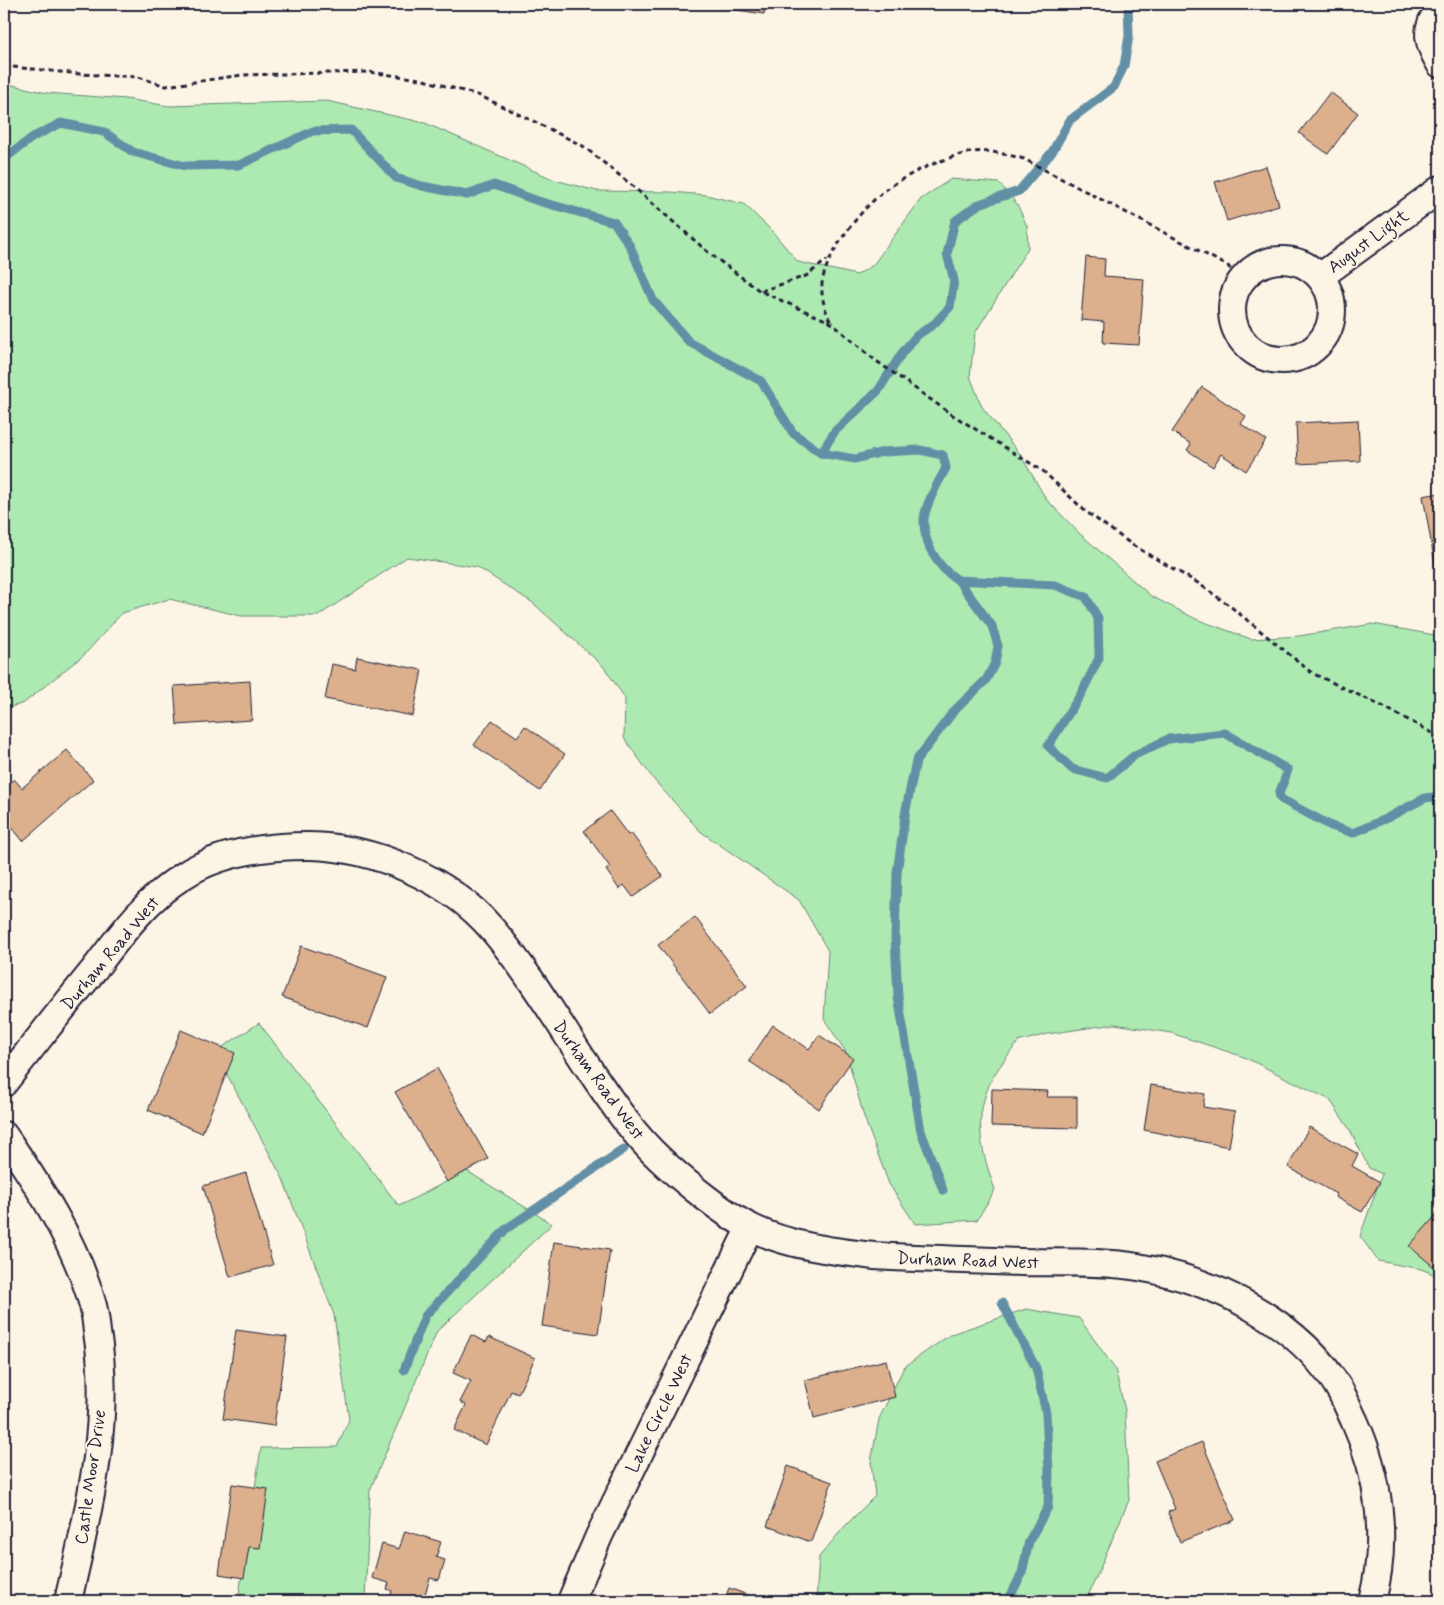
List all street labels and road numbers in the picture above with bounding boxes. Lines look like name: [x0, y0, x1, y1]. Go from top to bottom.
street label: August Light: [1323, 204, 1415, 281]
street label: Durham Road West: [56, 891, 166, 1016]
street label: Durham Road West: [547, 1016, 650, 1146]
street label: Durham Road West: [897, 1247, 1040, 1275]
street label: Lake Circle West: [621, 1349, 699, 1477]
street label: Castle Moor Drive: [70, 1408, 112, 1546]

